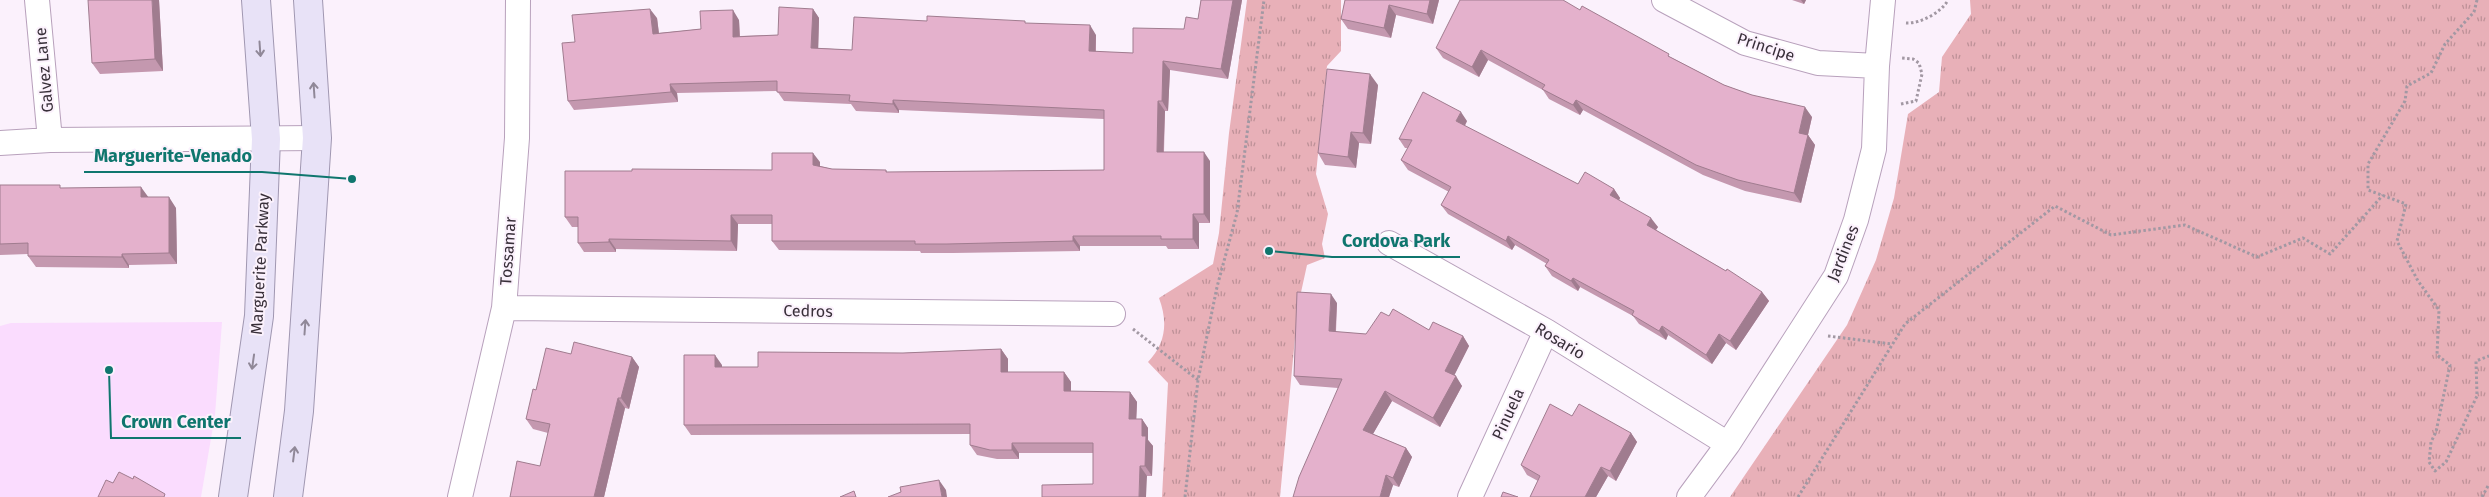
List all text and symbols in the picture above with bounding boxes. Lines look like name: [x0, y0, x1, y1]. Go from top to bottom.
street label: Galvez Lane: [31, 27, 57, 113]
street label: Principe: [1735, 29, 1797, 65]
one-way arrow: [255, 40, 264, 56]
one-way arrow: [309, 82, 318, 98]
callout: Marguerite-Venado: [84, 139, 262, 172]
text: Marguerite-Venado: [94, 145, 252, 167]
street label: Marguerite Parkway: [247, 193, 273, 335]
street label: Tossamar: [496, 215, 520, 286]
street label: Jardines: [1823, 222, 1863, 284]
callout: Cordova Park: [1332, 224, 1460, 257]
text: Cordova Park: [1342, 230, 1451, 252]
street label: Cedros: [783, 301, 833, 321]
one-way arrow: [300, 319, 309, 335]
street label: Rosario: [1532, 319, 1588, 363]
one-way arrow: [247, 354, 257, 370]
street label: Pinuela: [1488, 385, 1528, 443]
callout: Crown Center: [111, 405, 241, 438]
text: Crown Center: [121, 411, 232, 433]
one-way arrow: [289, 446, 299, 462]

